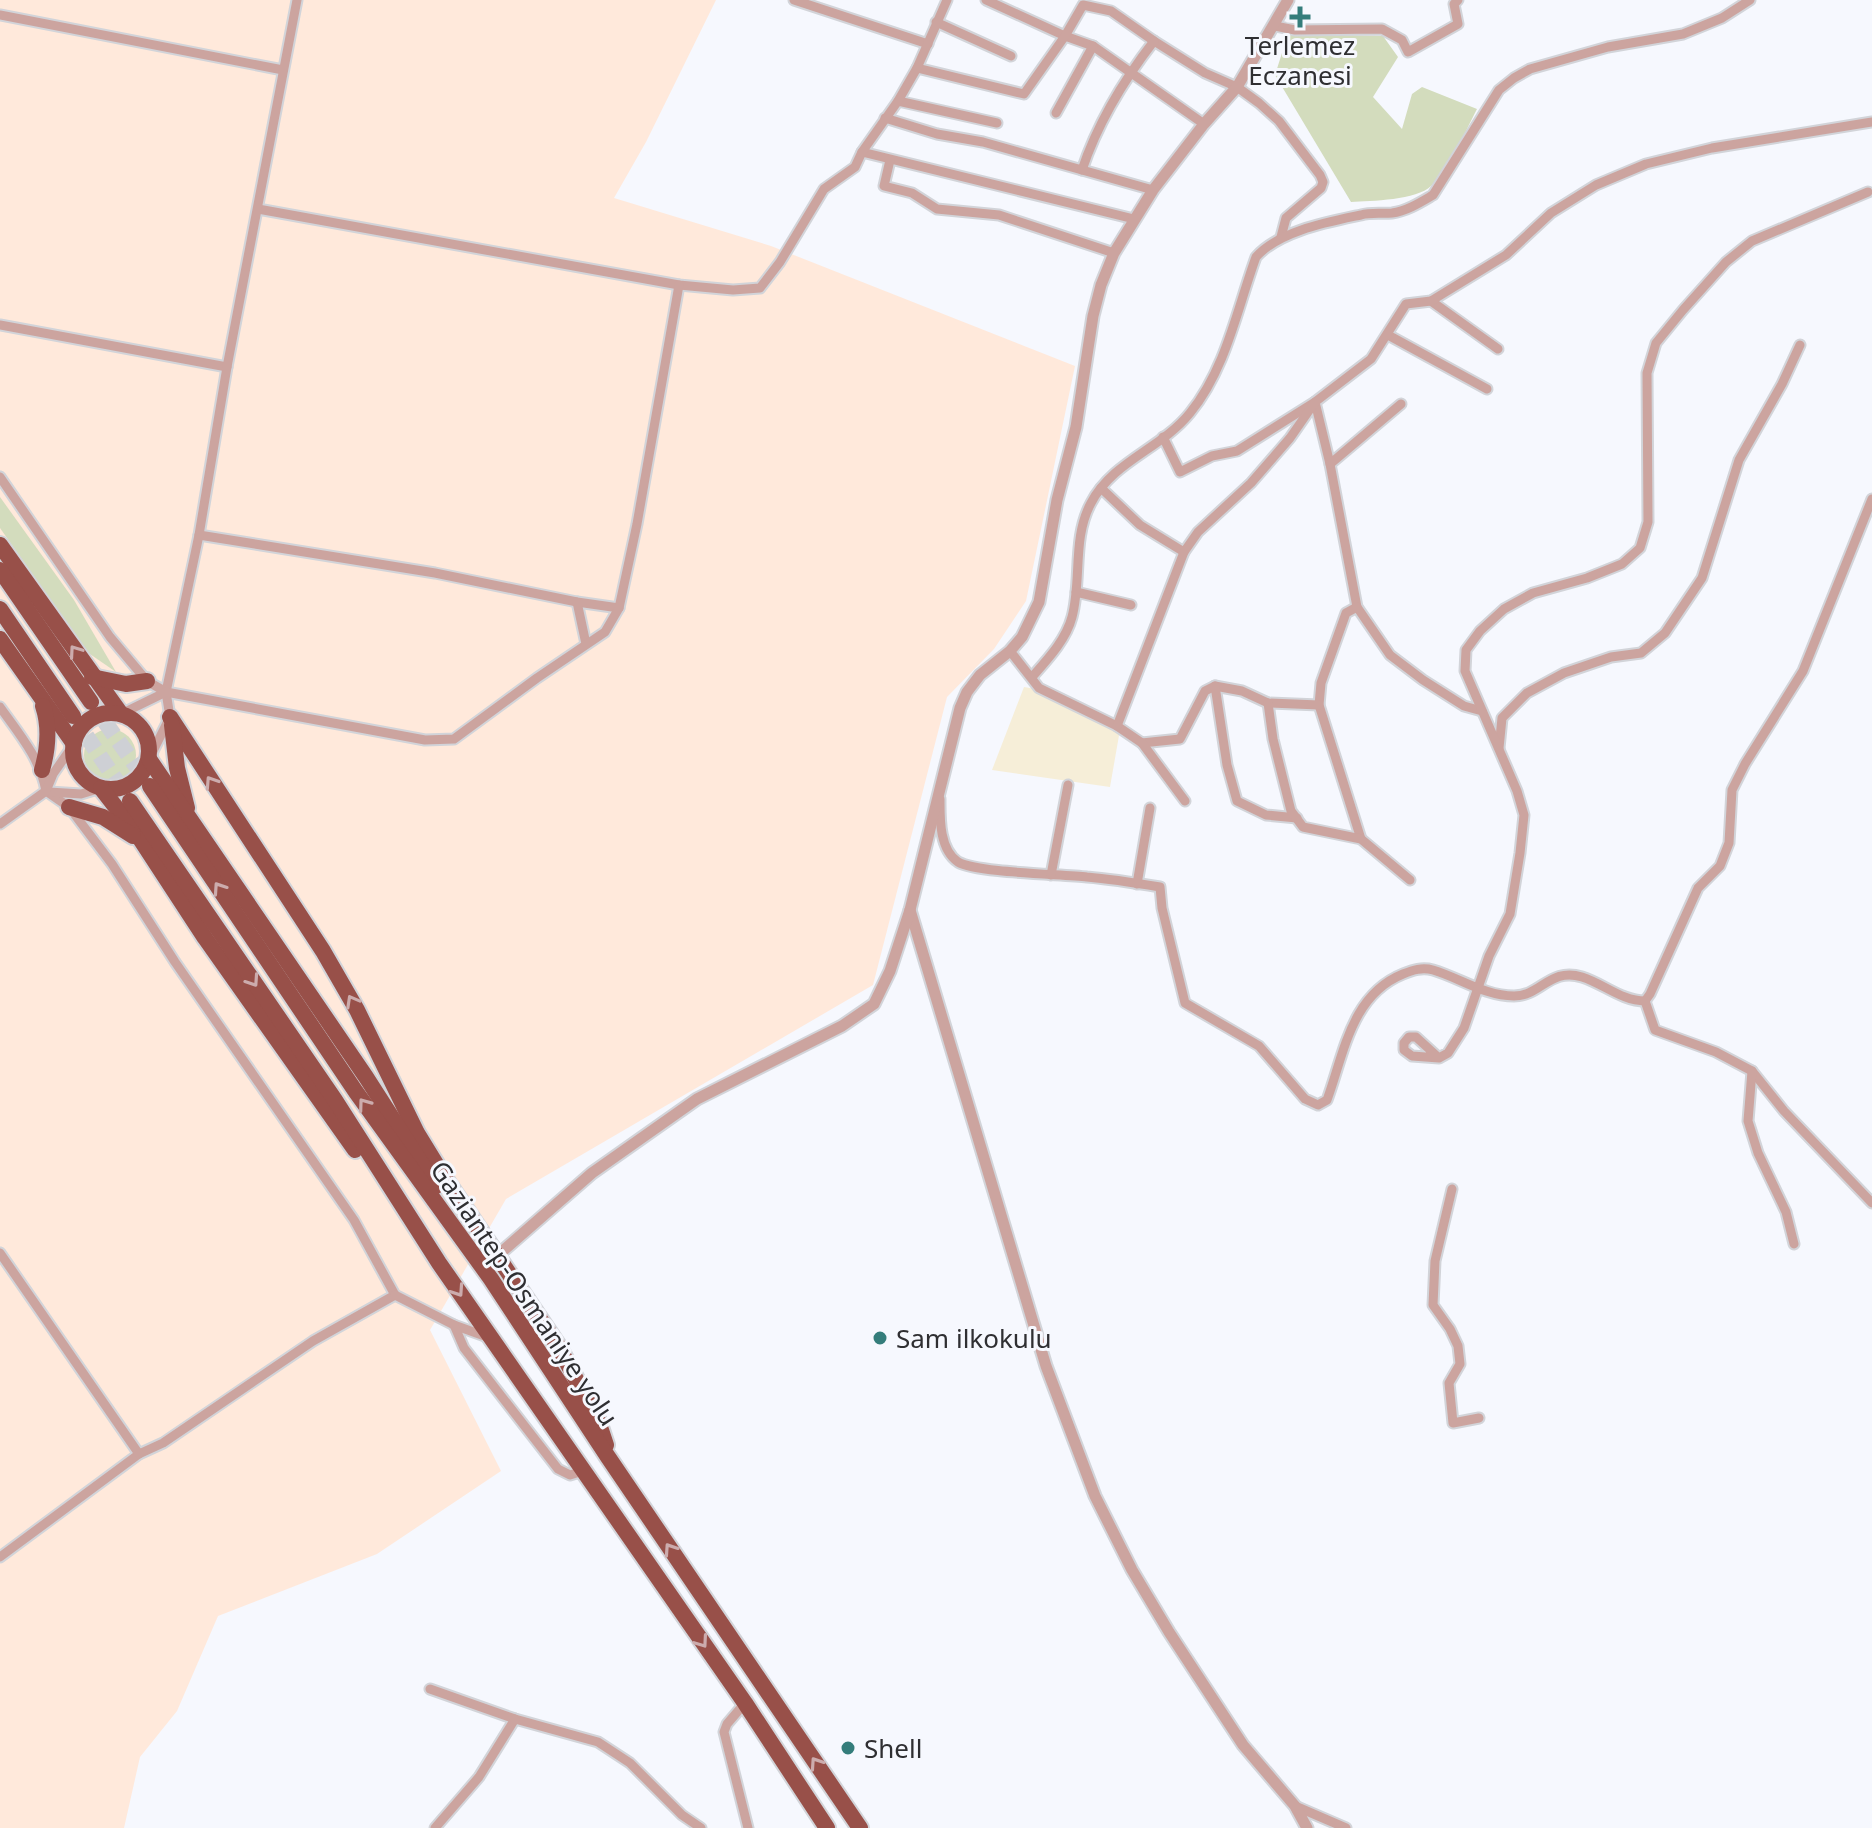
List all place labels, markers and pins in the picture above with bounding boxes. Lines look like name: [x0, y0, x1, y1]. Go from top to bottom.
marker: Terlemez Eczanesi: [1291, 8, 1309, 26]
place label: Terlemez Eczanesi: [1245, 27, 1355, 93]
place label: Sam ilkokulu: [896, 1320, 1052, 1356]
marker: Sam ilkokulu: [871, 1329, 889, 1347]
place label: Shell: [864, 1730, 922, 1766]
marker: Shell: [839, 1739, 857, 1757]

